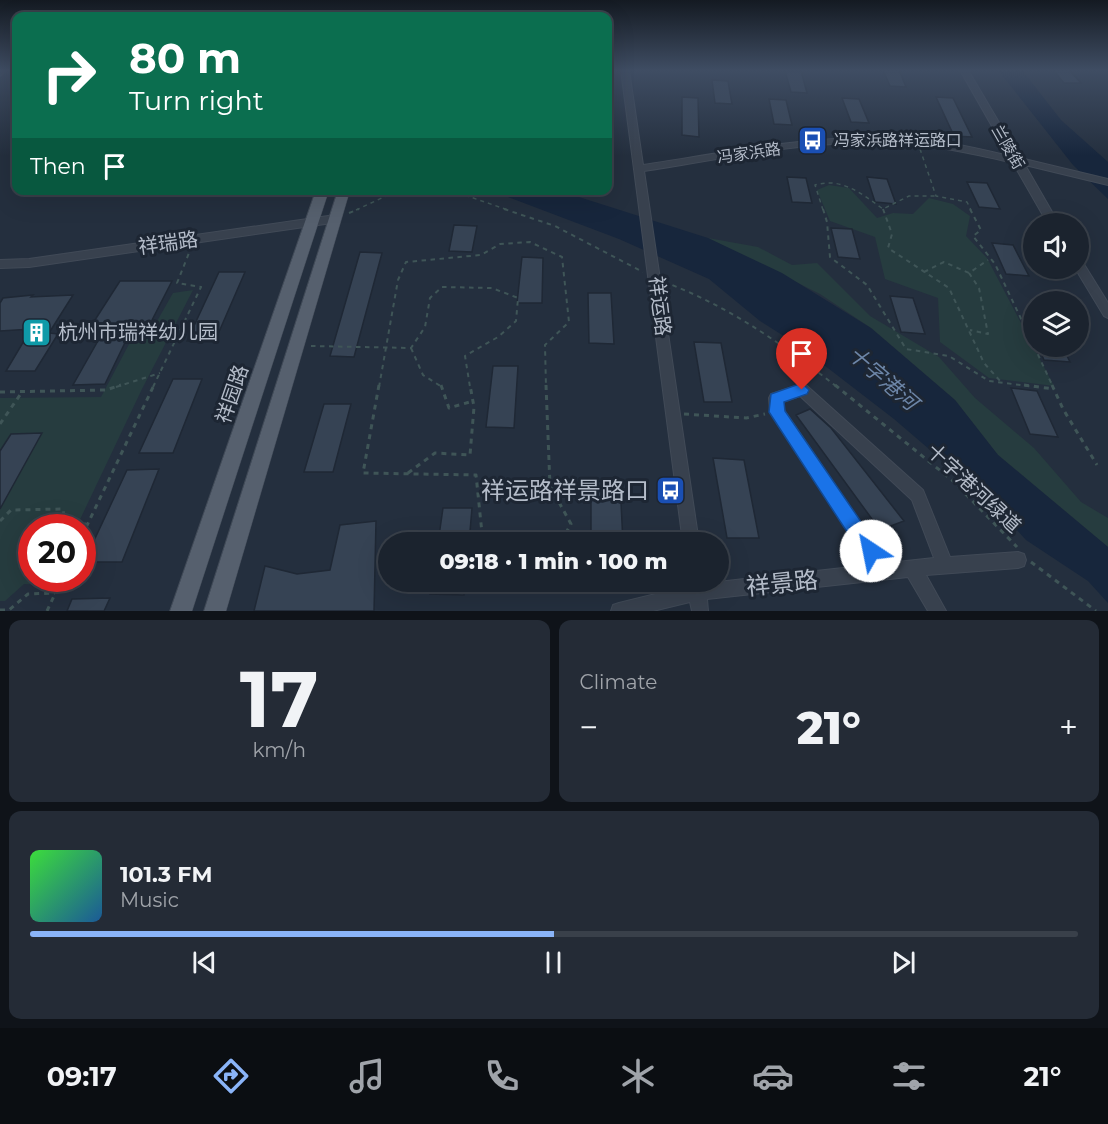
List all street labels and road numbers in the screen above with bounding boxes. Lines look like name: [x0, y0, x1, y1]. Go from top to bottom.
street label: 兰陵街: [988, 121, 1028, 173]
street label: 冯家浜路: [716, 139, 782, 167]
street label: 祥瑞路: [137, 227, 199, 259]
street label: 祥运路: [644, 275, 676, 337]
street label: 祥园路: [211, 362, 253, 426]
street label: 十字港河绿道: [922, 438, 1026, 538]
street label: 祥景路: [745, 565, 819, 601]

